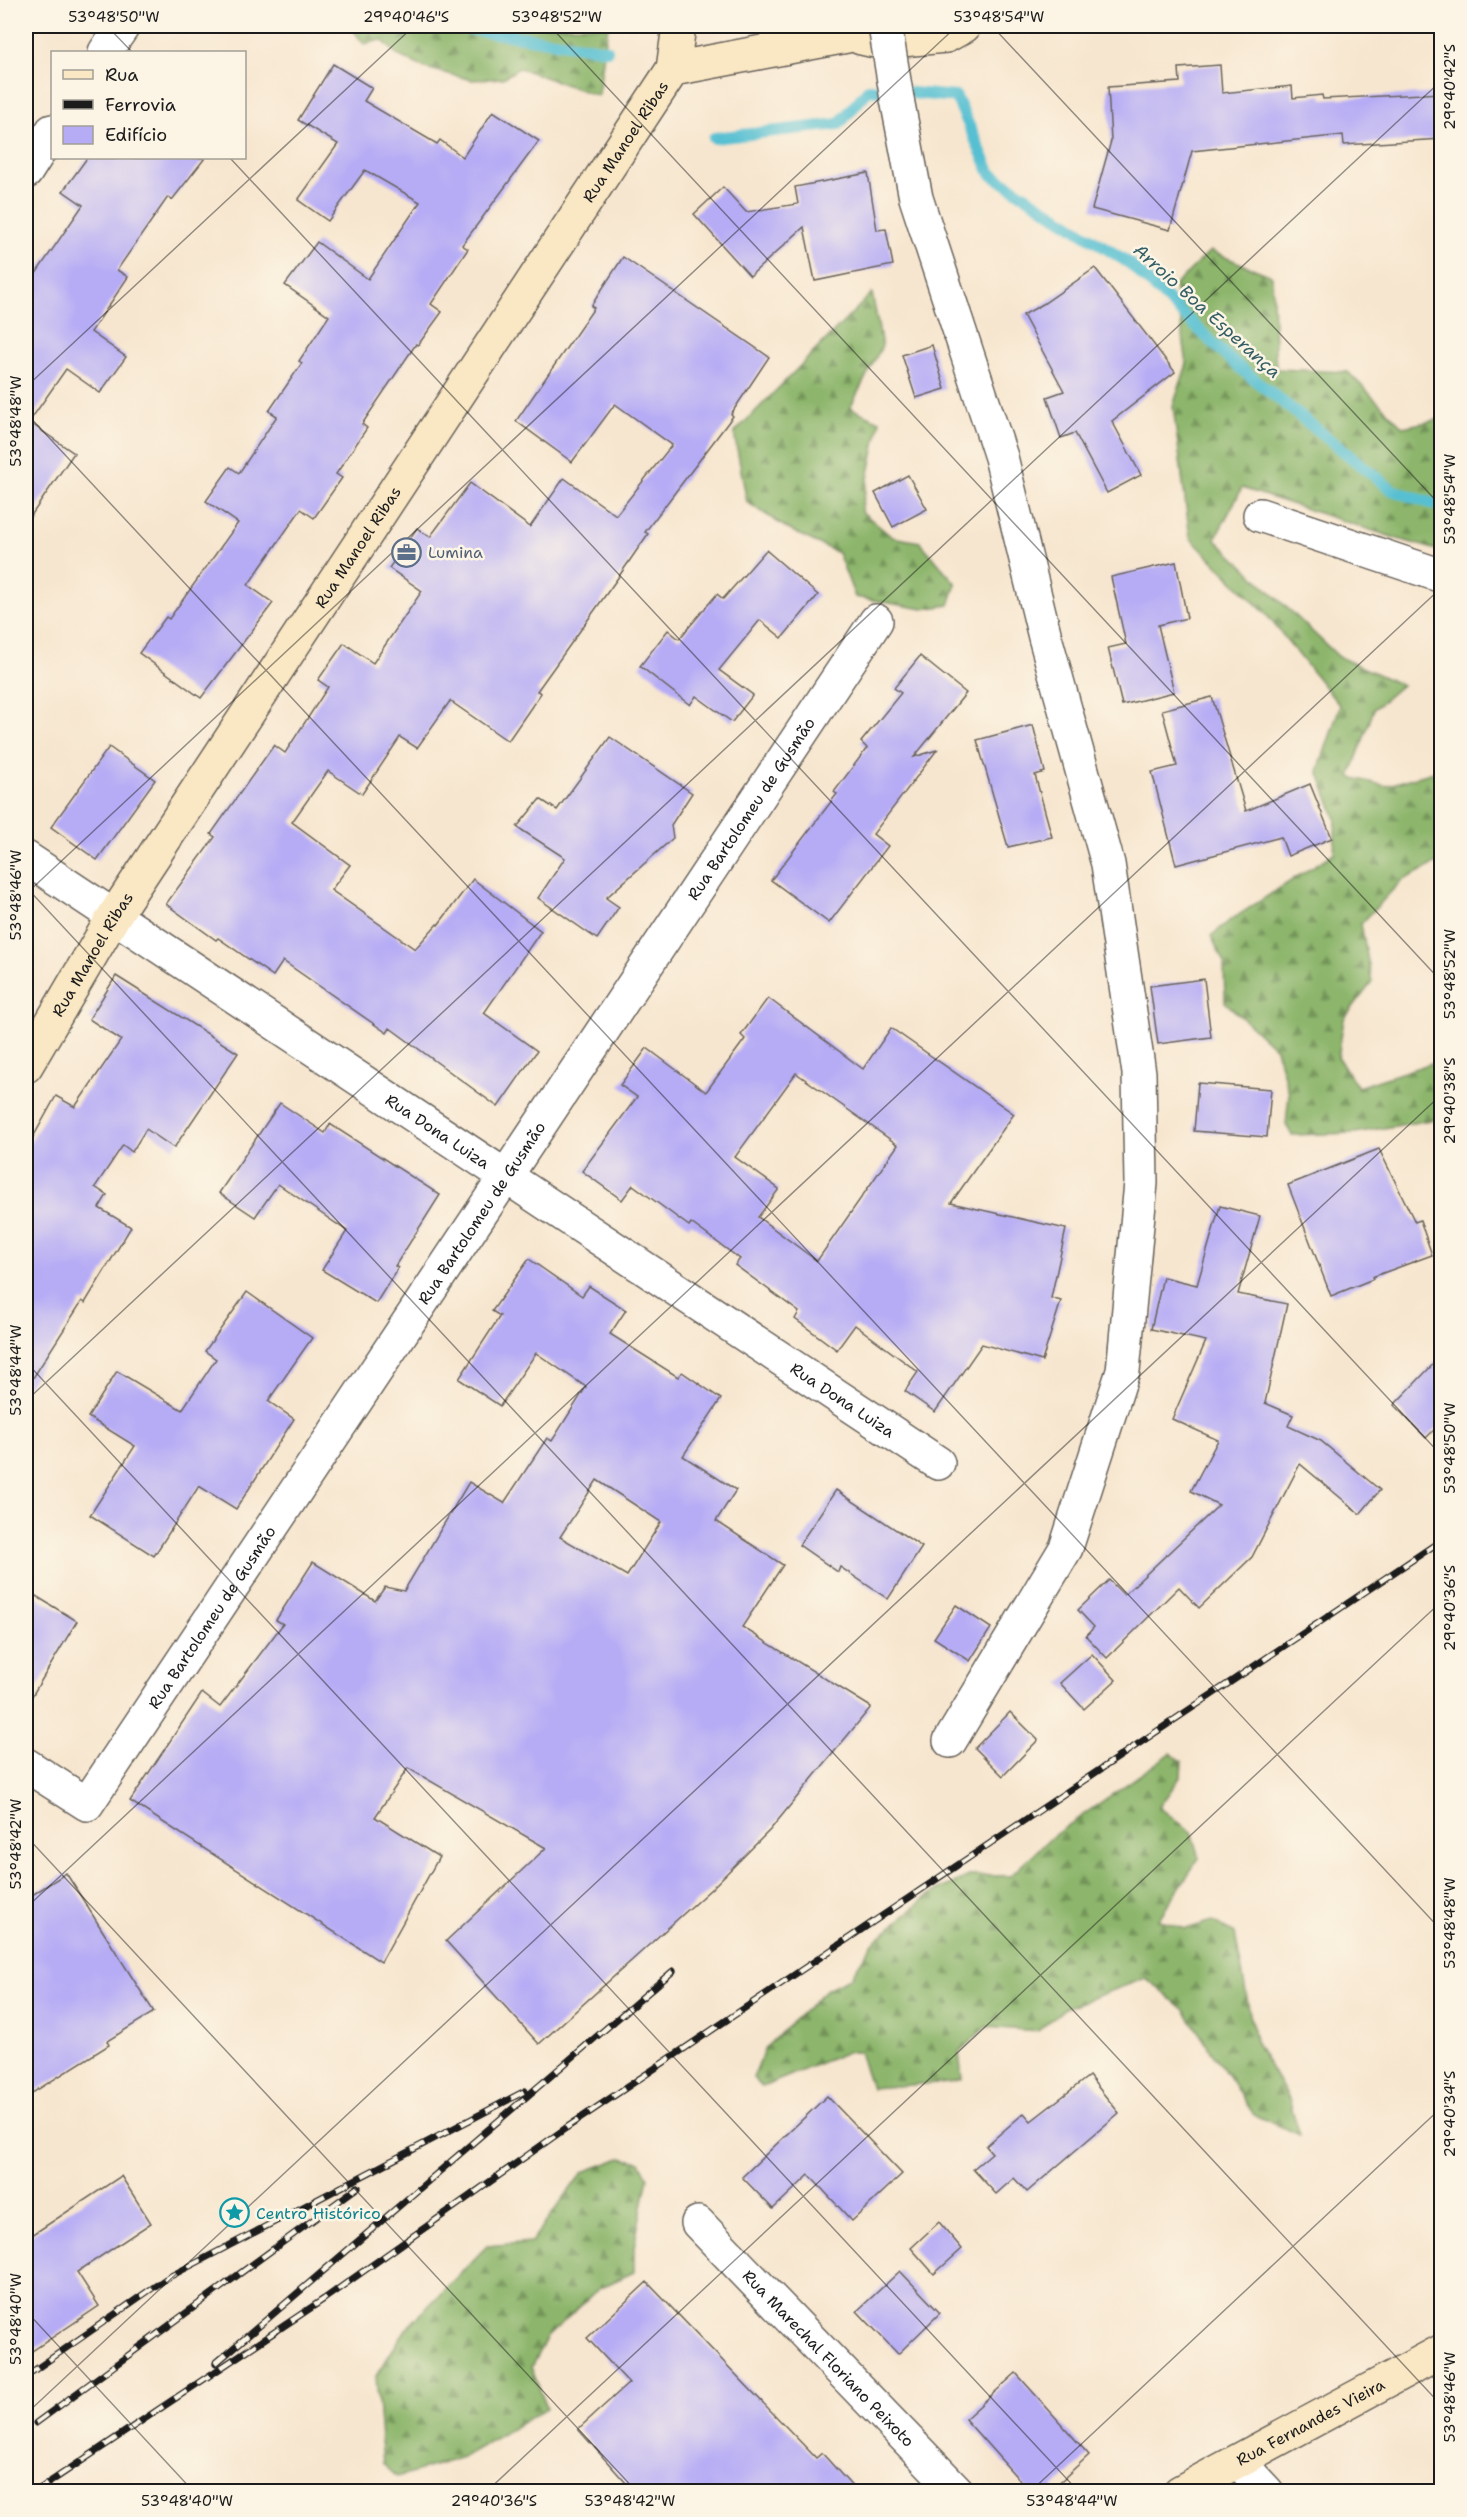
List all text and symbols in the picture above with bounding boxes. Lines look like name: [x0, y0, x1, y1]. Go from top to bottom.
text: 53°48'50"W: [68, 7, 160, 27]
text: 29°40'46"S: [363, 7, 449, 27]
text: 53°48'52"W: [512, 7, 602, 27]
text: 53°48'54"W: [954, 7, 1044, 27]
text: 29°40'42"S: [1440, 44, 1460, 130]
legend: [51, 51, 246, 159]
text: Rua: [105, 63, 138, 87]
street label: Rua Manoel Ribas: [577, 76, 673, 206]
text: Ferrovia: [105, 93, 176, 117]
text: Edifício: [105, 123, 167, 147]
water label: Arroio Boa Esperança: [1128, 238, 1286, 384]
text: 53°48'48"W: [6, 375, 26, 467]
text: 53°48'54"W: [1440, 454, 1460, 544]
street label: Rua Manoel Ribas: [310, 482, 405, 612]
office icon: Lumina: [391, 536, 423, 568]
place label: Lumina: [428, 542, 483, 563]
street label: Rua Bartolomeu de Gusmão: [682, 713, 820, 904]
text: 53°48'46"W: [6, 850, 26, 940]
street label: Rua Manoel Ribas: [47, 888, 138, 1020]
text: 53°48'52"W: [1440, 929, 1460, 1019]
text: 29°40'38"S: [1440, 1058, 1460, 1144]
street label: Rua Dona Luiza: [381, 1089, 494, 1173]
street label: Rua Bartolomeu de Gusmão: [413, 1117, 550, 1308]
text: 53°48'44"W: [6, 1324, 26, 1416]
street label: Rua Dona Luiza: [786, 1358, 899, 1442]
text: 53°48'50"W: [1440, 1402, 1460, 1494]
street label: Rua Bartolomeu de Gusmão: [143, 1522, 280, 1713]
text: 29°40'36"S: [1440, 1565, 1460, 1651]
text: 53°48'42"W: [6, 1799, 26, 1889]
text: 53°48'48"W: [1440, 1877, 1460, 1969]
text: 29°40'34"S: [1440, 2071, 1460, 2157]
place icon: Centro Histórico: [219, 2197, 251, 2229]
place label: Centro Histórico: [256, 2203, 381, 2224]
street label: Rua Marechal Floriano Peixoto: [738, 2265, 919, 2451]
text: 53°48'40"W: [6, 2273, 26, 2365]
text: 53°48'46"W: [1440, 2352, 1460, 2442]
street label: Rua Fernandes Vieira: [1232, 2373, 1388, 2470]
text: 53°48'40"W: [141, 2491, 233, 2511]
text: 29°40'36"S: [451, 2491, 537, 2511]
text: 53°48'42"W: [585, 2491, 675, 2511]
text: 53°48'44"W: [1026, 2491, 1118, 2511]

